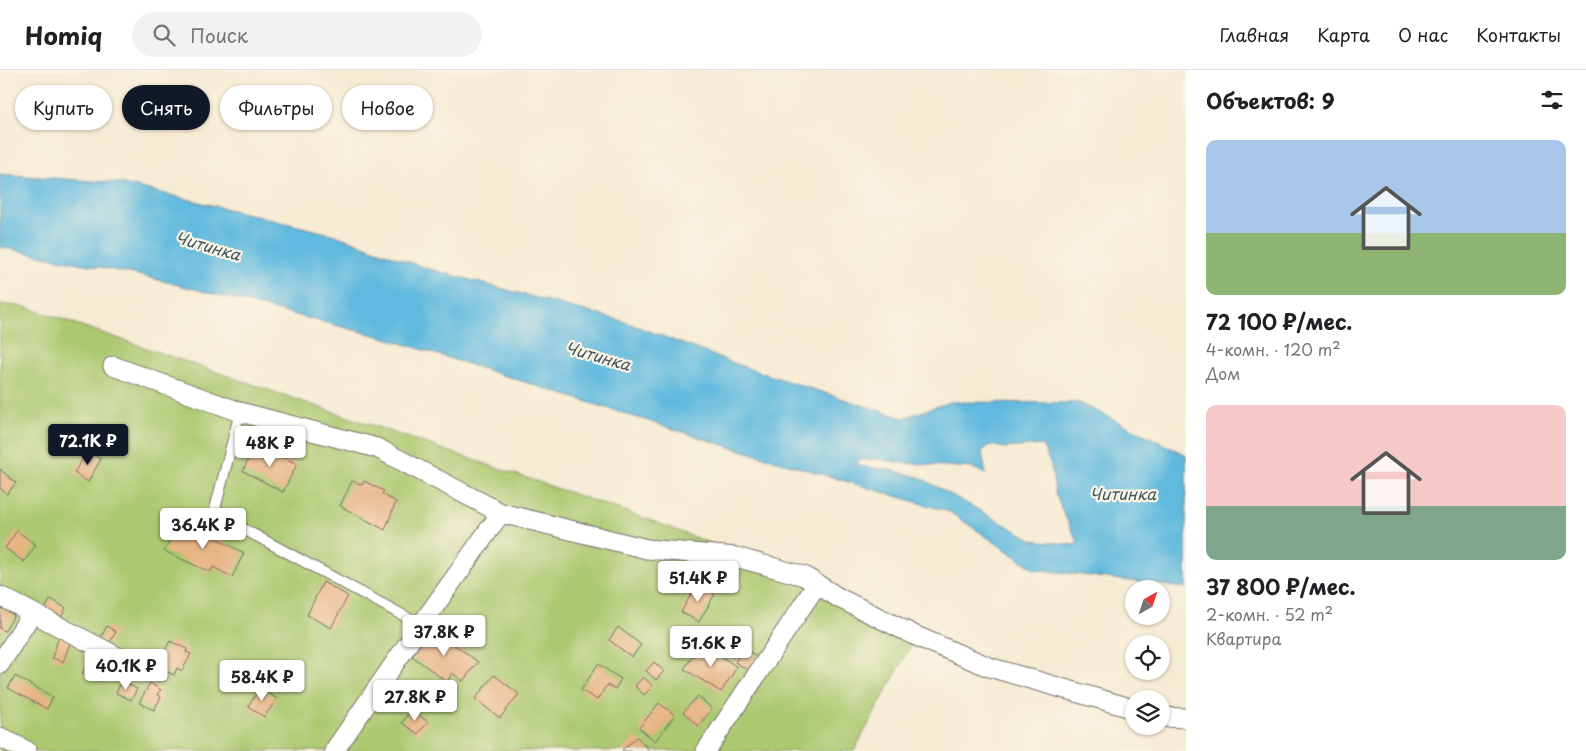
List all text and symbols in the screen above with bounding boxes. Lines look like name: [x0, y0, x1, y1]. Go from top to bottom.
search box: [132, 12, 482, 57]
text: Homiq: [25, 17, 102, 53]
icon: search: [150, 21, 178, 49]
text: Поиск: [190, 21, 248, 49]
text: Главная: [1220, 21, 1289, 48]
text: Карта: [1317, 21, 1370, 48]
text: О нас: [1398, 21, 1448, 48]
text: Контакты: [1476, 21, 1561, 48]
text: Объектов: 9: [1206, 84, 1335, 116]
chip: Купить: [15, 85, 112, 130]
chip: Снять: [122, 85, 210, 130]
chip: Фильтры: [220, 85, 332, 130]
chip: Новое: [342, 85, 433, 130]
icon: filters: [1538, 86, 1566, 114]
icon: home: [1341, 173, 1431, 263]
water label: Читинка: [173, 224, 245, 266]
text: 72 100 ₽/мес.: [1206, 305, 1352, 337]
water label: Читинка: [563, 334, 635, 376]
text: 4-комн. · 120 m²: [1206, 337, 1341, 361]
text: Дом: [1206, 361, 1240, 385]
pin: 72.1K ₽: [42, 424, 134, 466]
pin: 48K ₽: [235, 426, 305, 468]
text: 72.1K ₽: [59, 428, 117, 452]
text: 48K ₽: [246, 430, 294, 454]
icon: home: [1341, 438, 1431, 528]
water label: Читинка: [1090, 481, 1157, 505]
pin: 36.4K ₽: [157, 508, 249, 550]
text: 36.4K ₽: [171, 512, 235, 536]
pin: 51.4K ₽: [652, 560, 744, 603]
text: 51.4K ₽: [669, 565, 727, 589]
text: 37 800 ₽/мес.: [1206, 570, 1355, 602]
north arrow: [1125, 580, 1170, 625]
map controls: [1125, 580, 1170, 735]
text: 2-комн. · 52 m²: [1206, 602, 1333, 626]
pin: 37.8K ₽: [398, 614, 490, 657]
text: 37.8K ₽: [413, 619, 475, 643]
pin: 51.6K ₽: [665, 626, 757, 668]
text: Квартира: [1206, 626, 1281, 650]
text: 51.6K ₽: [681, 630, 741, 654]
button: locate: [1125, 635, 1170, 680]
pin: 40.1K ₽: [80, 648, 172, 691]
text: 40.1K ₽: [96, 653, 156, 677]
pin: 58.4K ₽: [216, 660, 308, 702]
text: 58.4K ₽: [231, 664, 293, 688]
pin: 27.8K ₽: [369, 680, 461, 722]
text: 27.8K ₽: [384, 684, 446, 708]
button: layers: [1125, 690, 1170, 735]

